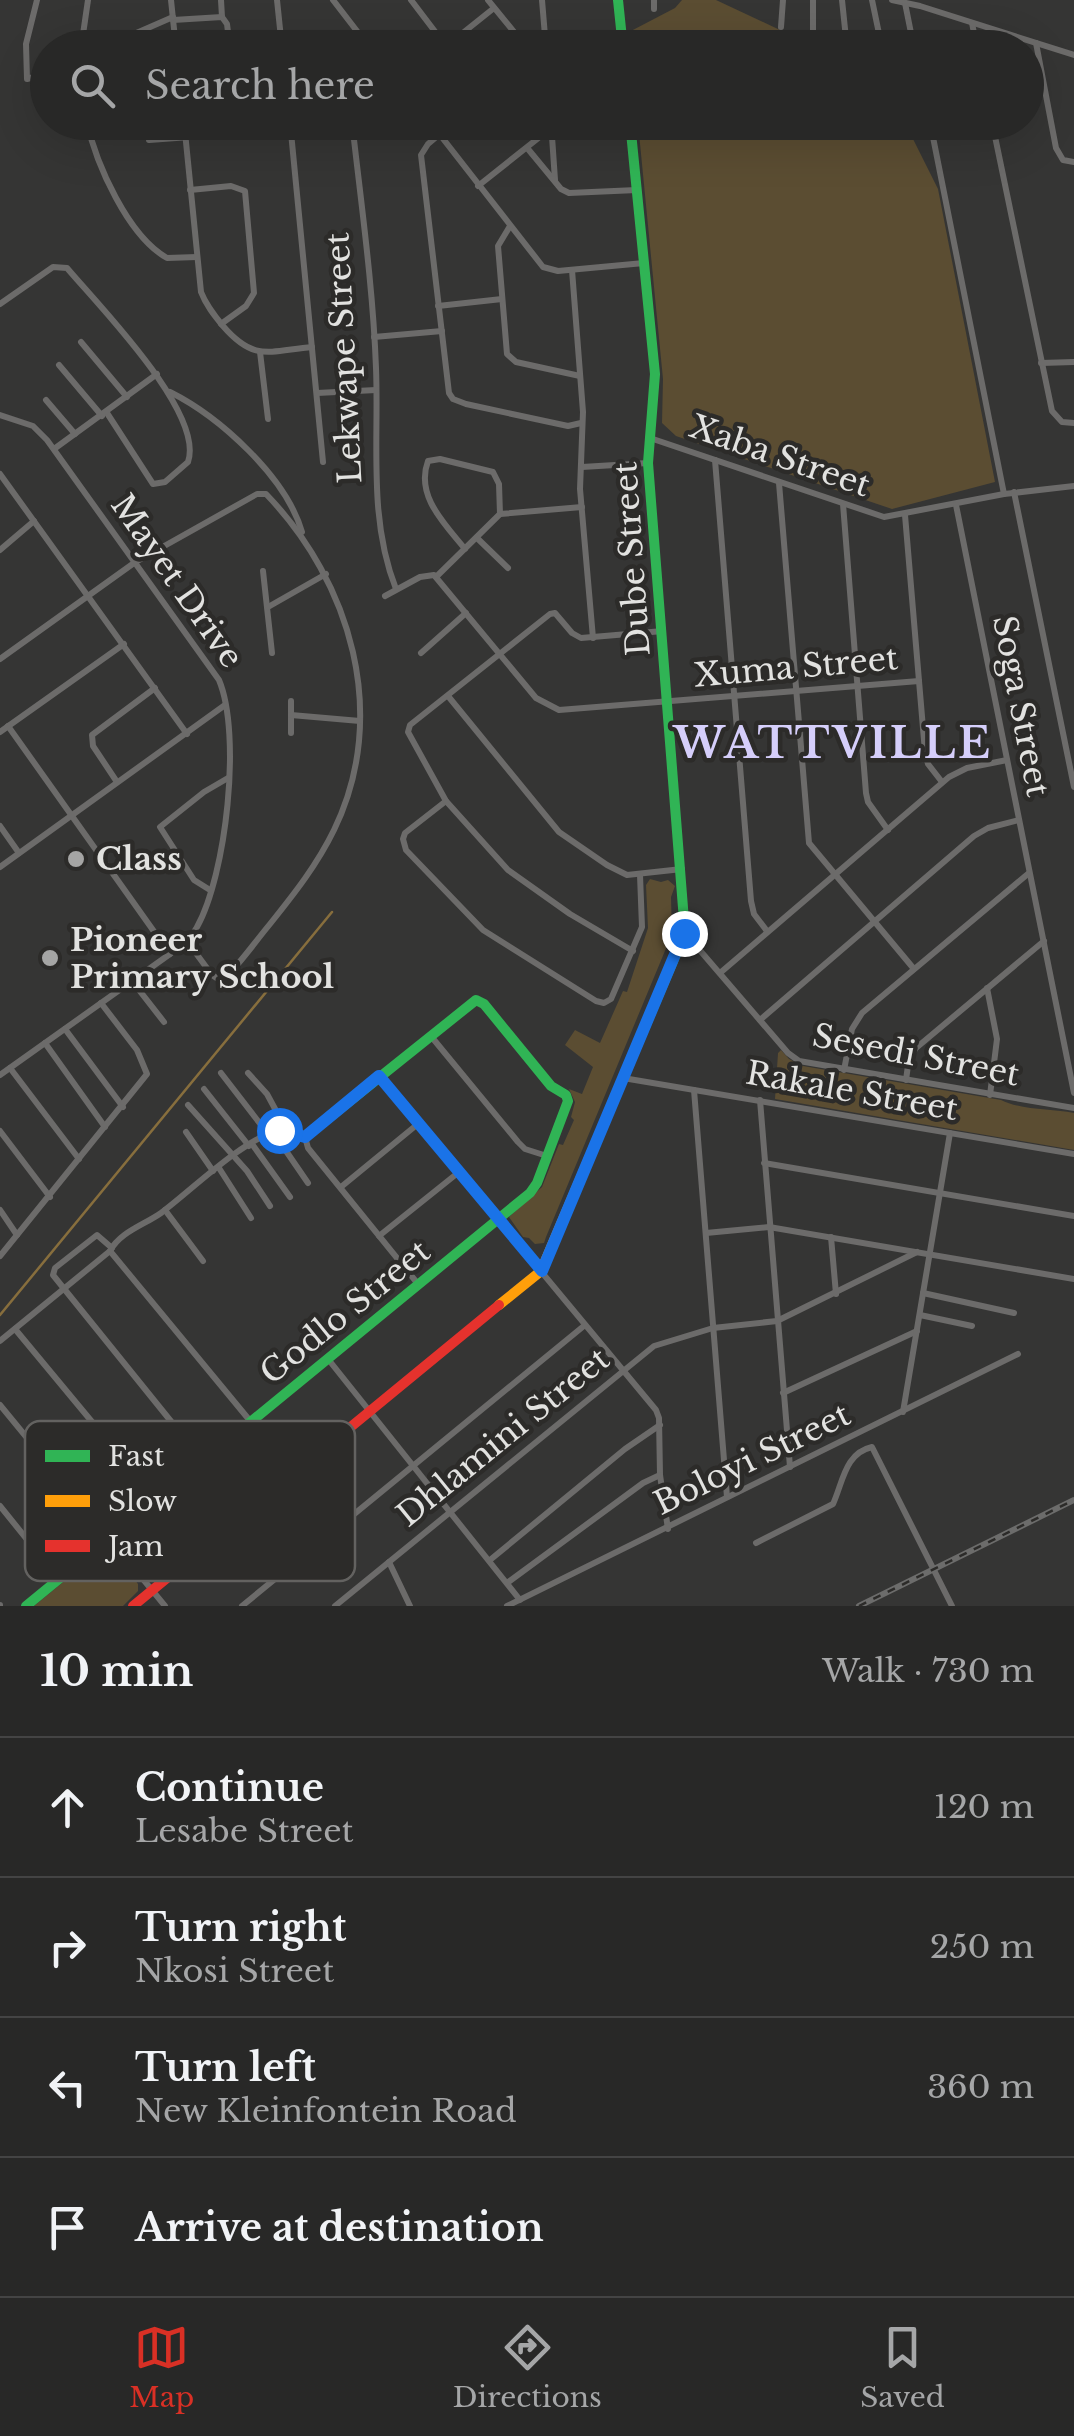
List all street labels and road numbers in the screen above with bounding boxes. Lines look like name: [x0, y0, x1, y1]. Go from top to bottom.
street label: Lekwape Street: [317, 231, 371, 485]
street label: Xaba Street: [685, 407, 875, 505]
street label: Dube Street: [605, 461, 659, 657]
street label: Mayet Drive: [102, 486, 252, 676]
street label: Soga Street: [984, 612, 1058, 800]
street label: Xuma Street: [692, 638, 900, 696]
street label: Sesedi Street: [809, 1015, 1023, 1095]
street label: Rakale Street: [743, 1053, 961, 1129]
street label: Godlo Street: [252, 1231, 438, 1393]
street label: Dhlamini Street: [389, 1339, 617, 1535]
street label: Boloyi Street: [648, 1394, 856, 1524]

